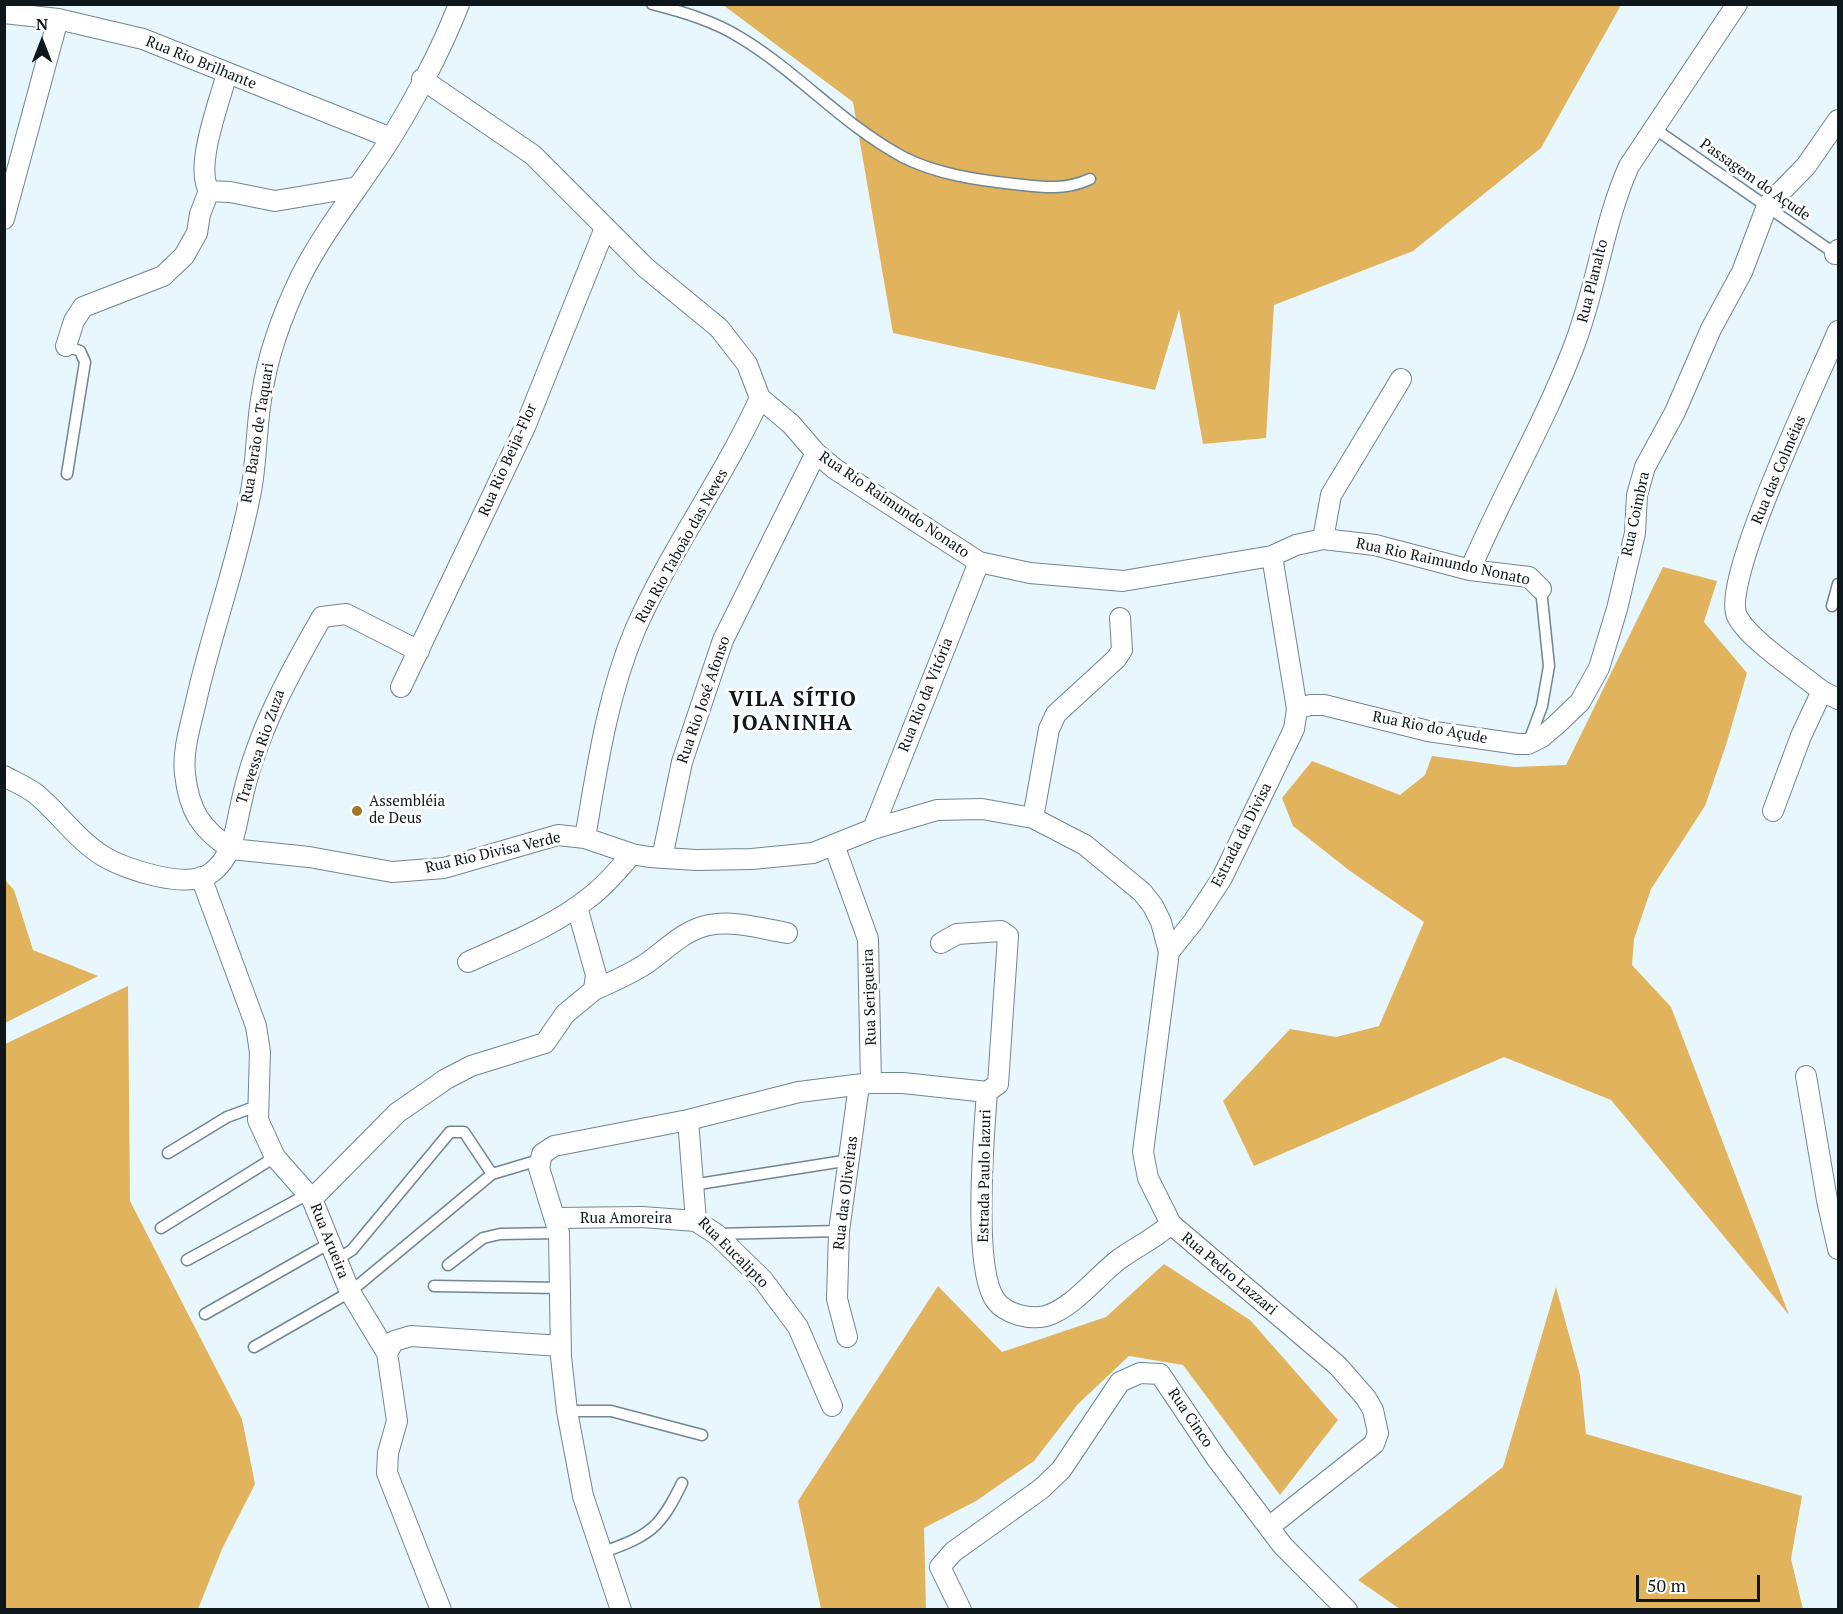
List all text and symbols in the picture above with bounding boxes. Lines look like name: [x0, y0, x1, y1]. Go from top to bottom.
north arrow: [12, 12, 72, 72]
text: N: [36, 13, 48, 35]
street label: Rua Rio Brilhante: [143, 33, 259, 93]
street label: Passagem do Açude: [1696, 135, 1814, 225]
street label: Rua Planalto: [1574, 237, 1612, 325]
street label: Rua Barão de Taquari: [238, 361, 278, 505]
street label: Rua Rio Beija-Flor: [475, 401, 541, 519]
street label: Rua das Colméias: [1748, 413, 1810, 527]
street label: Rua Rio Raimundo Nonato: [815, 448, 973, 562]
street label: Rua Rio Taboão das Neves: [632, 466, 732, 626]
street label: Rua Coimbra: [1618, 470, 1654, 558]
street label: Rua Rio Raimundo Nonato: [1354, 535, 1532, 589]
street label: Rua Rio José Afonso: [674, 634, 734, 766]
street label: Rua Rio da Vitória: [895, 635, 957, 755]
street label: Travessa Rio Zuza: [233, 687, 289, 807]
district label: VILA SÍTIO JOANINHA: [729, 687, 857, 737]
street label: Rua Rio do Açude: [1371, 708, 1489, 748]
street label: Estrada da Divisa: [1208, 780, 1276, 890]
place label: Assembléia de Deus: [369, 793, 445, 828]
marker: Assembléia de Deus: [350, 804, 364, 818]
street label: Rua Rio Divisa Verde: [424, 829, 562, 877]
street label: Rua Serigueira: [859, 948, 881, 1046]
street label: Estrada Paulo lazuri: [975, 1109, 995, 1243]
street label: Rua das Oliveiras: [830, 1135, 862, 1251]
street label: Rua Arueira: [306, 1201, 352, 1281]
street label: Rua Amoreira: [580, 1210, 672, 1228]
street label: Rua Eucalipto: [694, 1214, 772, 1292]
street label: Rua Pedro Lazzari: [1177, 1229, 1281, 1319]
street label: Rua Cinco: [1164, 1385, 1216, 1451]
scale bar: [1639, 1563, 1764, 1601]
text: 50 m: [1647, 1573, 1686, 1597]

